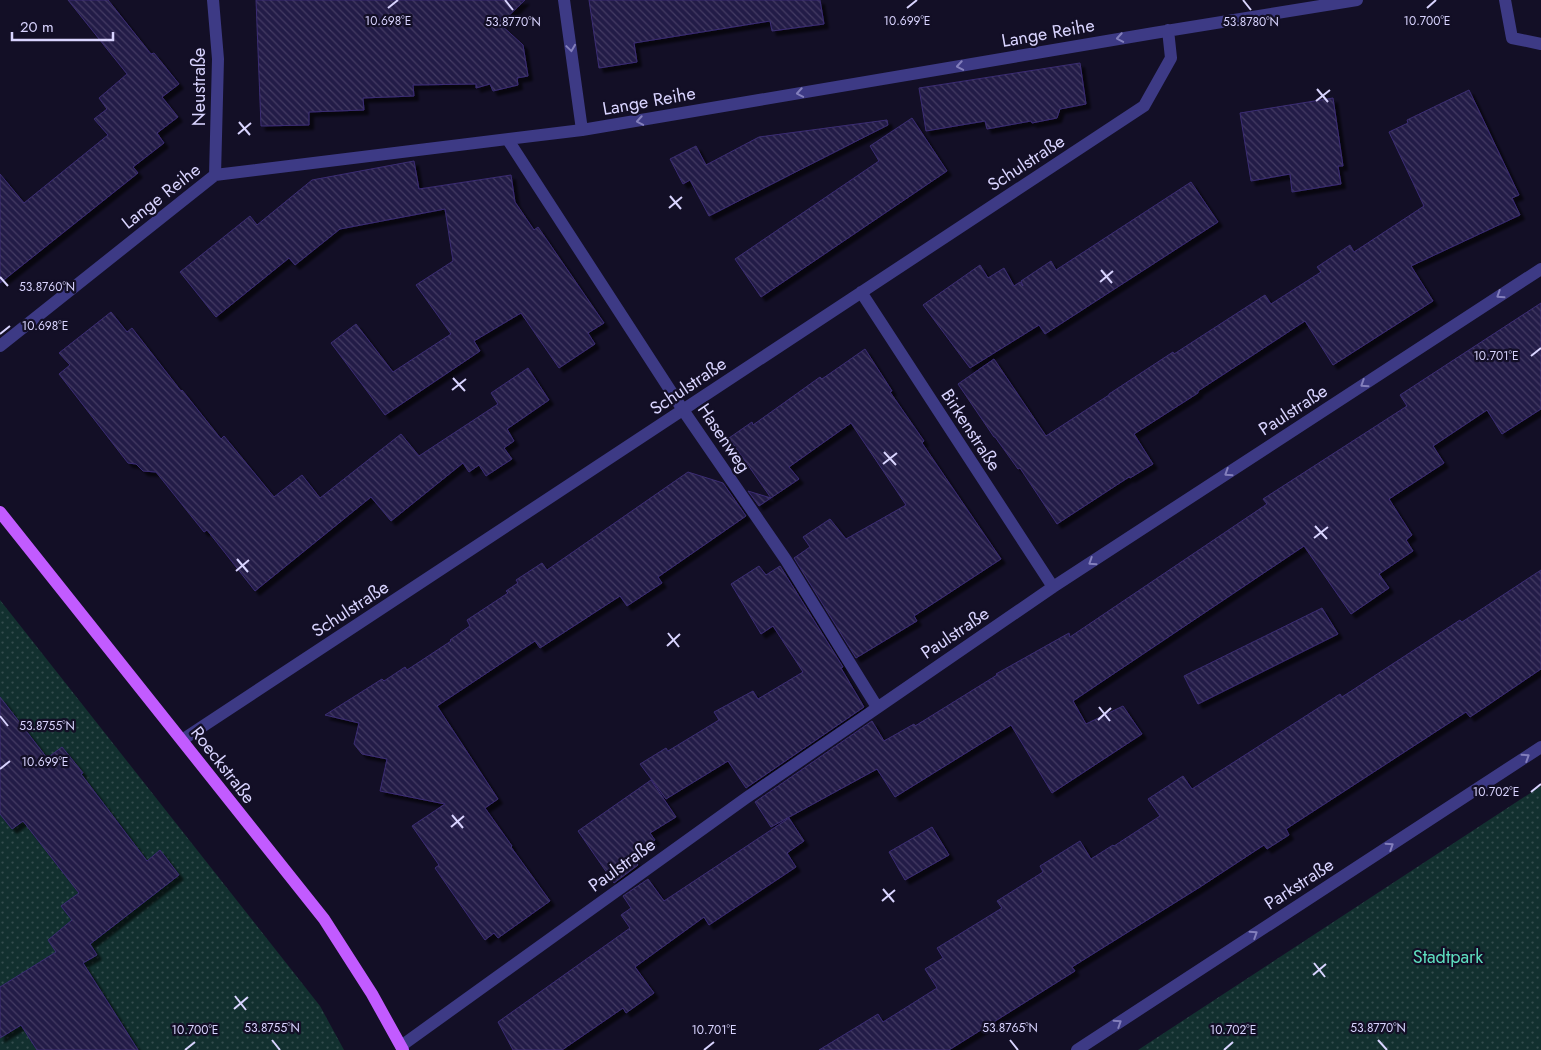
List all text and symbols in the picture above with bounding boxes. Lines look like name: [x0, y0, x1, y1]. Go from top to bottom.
scale bar: [12, 10, 114, 42]
text: 10.698°E: [365, 12, 411, 30]
text: 10.699°E: [884, 12, 930, 30]
street label: Lange Reihe: [1000, 12, 1096, 54]
text: 10.700°E: [1404, 12, 1450, 30]
text: 53.8770°N: [485, 13, 541, 31]
text: 53.8780°N: [1223, 13, 1279, 31]
text: 20 m: [20, 16, 54, 38]
one-way arrow: [1116, 33, 1124, 43]
one-way arrow: [565, 45, 576, 53]
street label: Neustraße: [186, 48, 212, 126]
one-way arrow: [955, 60, 964, 70]
street label: Lange Reihe: [601, 80, 697, 122]
one-way arrow: [795, 88, 804, 98]
one-way arrow: [635, 115, 644, 125]
street label: Schulstraße: [982, 128, 1070, 198]
street label: Lange Reihe: [116, 157, 206, 235]
text: 53.8760°N: [19, 278, 75, 296]
one-way arrow: [1497, 289, 1506, 298]
text: 10.698°E: [22, 317, 68, 335]
text: 10.701°E: [1473, 347, 1519, 365]
street label: Schulstraße: [645, 351, 731, 421]
street label: Paulstraße: [1253, 378, 1333, 442]
one-way arrow: [1360, 378, 1370, 387]
street label: Birkenstraße: [935, 384, 1007, 476]
street label: Hasenweg: [691, 398, 757, 478]
one-way arrow: [1224, 467, 1234, 476]
one-way arrow: [1088, 555, 1097, 565]
street label: Schulstraße: [306, 574, 394, 644]
street label: Paulstraße: [916, 601, 994, 665]
text: 53.8755°N: [19, 717, 75, 735]
street label: Roeckstraße: [185, 721, 261, 809]
text: 10.699°E: [22, 753, 68, 771]
one-way arrow: [1521, 753, 1530, 763]
text: 10.702°E: [1473, 783, 1519, 801]
street label: Paulstraße: [583, 832, 661, 898]
one-way arrow: [1385, 842, 1394, 852]
street label: Parkstraße: [1259, 852, 1339, 916]
one-way arrow: [1249, 931, 1258, 941]
park label: Stadtpark: [1413, 944, 1483, 970]
text: 53.8755°N: [244, 1019, 300, 1037]
text: 53.8765°N: [982, 1019, 1038, 1037]
text: 53.8770°N: [1350, 1019, 1406, 1037]
one-way arrow: [1113, 1020, 1122, 1030]
text: 10.700°E: [172, 1021, 218, 1039]
text: 10.701°E: [691, 1021, 737, 1039]
text: 10.702°E: [1210, 1021, 1256, 1039]

